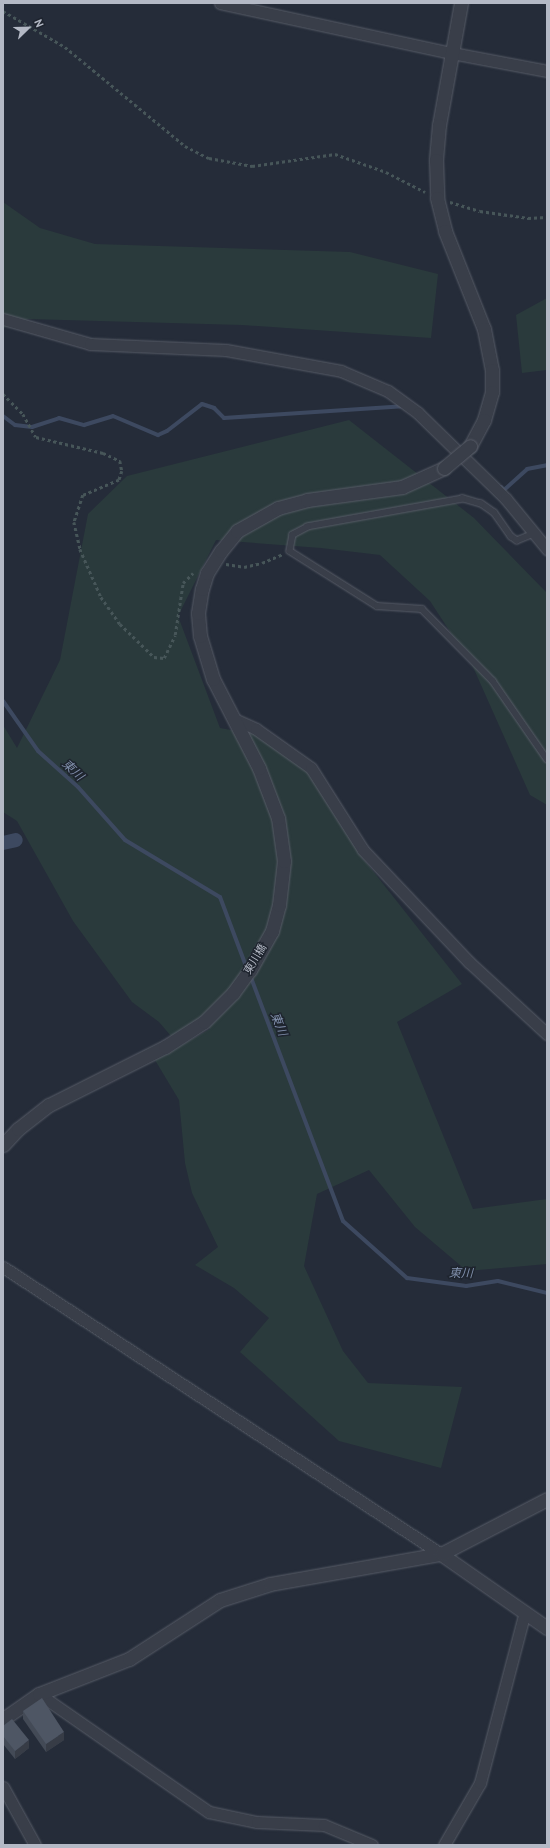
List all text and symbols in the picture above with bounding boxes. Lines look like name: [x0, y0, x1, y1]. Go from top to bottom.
north arrow: [8, 8, 48, 48]
text: N: [31, 17, 47, 29]
water label: 東川: [59, 757, 87, 783]
street label: 東川橋: [241, 941, 269, 977]
water label: 東川: [268, 1010, 290, 1038]
water label: 東川: [449, 1265, 473, 1281]

